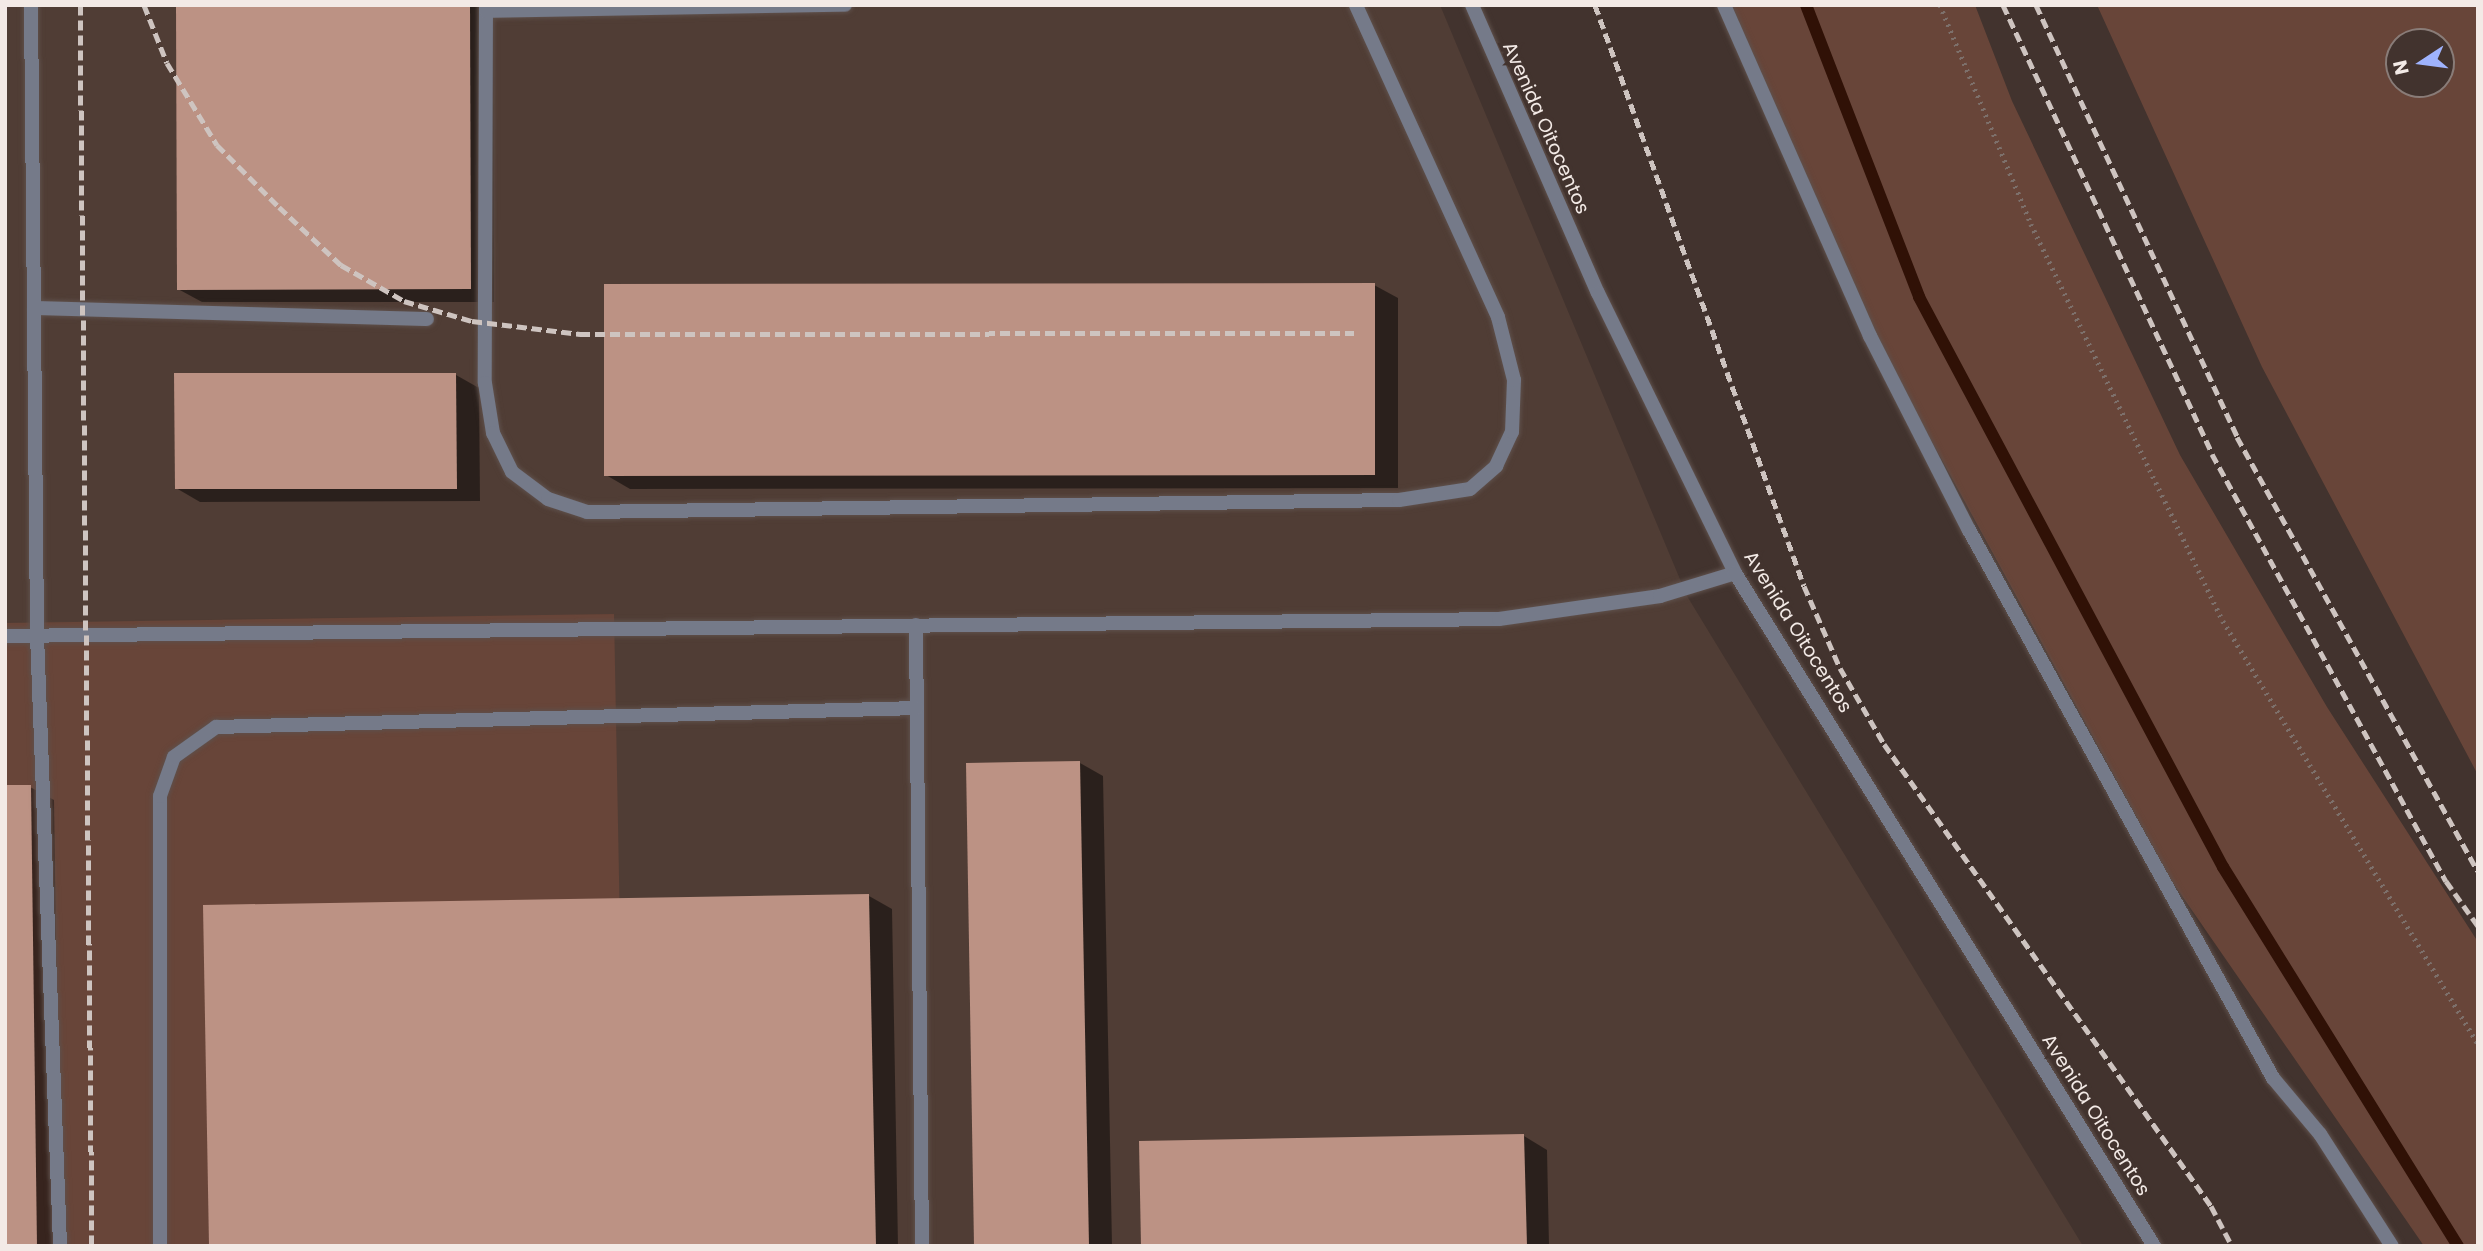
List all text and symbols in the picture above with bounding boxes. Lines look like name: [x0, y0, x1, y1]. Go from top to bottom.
north arrow: [2385, 28, 2455, 98]
street label: Avenida Oitocentos: [1498, 38, 1594, 218]
text: N: [2386, 57, 2416, 77]
street label: Avenida Oitocentos: [1739, 547, 1857, 717]
street label: Avenida Oitocentos: [2037, 1030, 2155, 1200]

